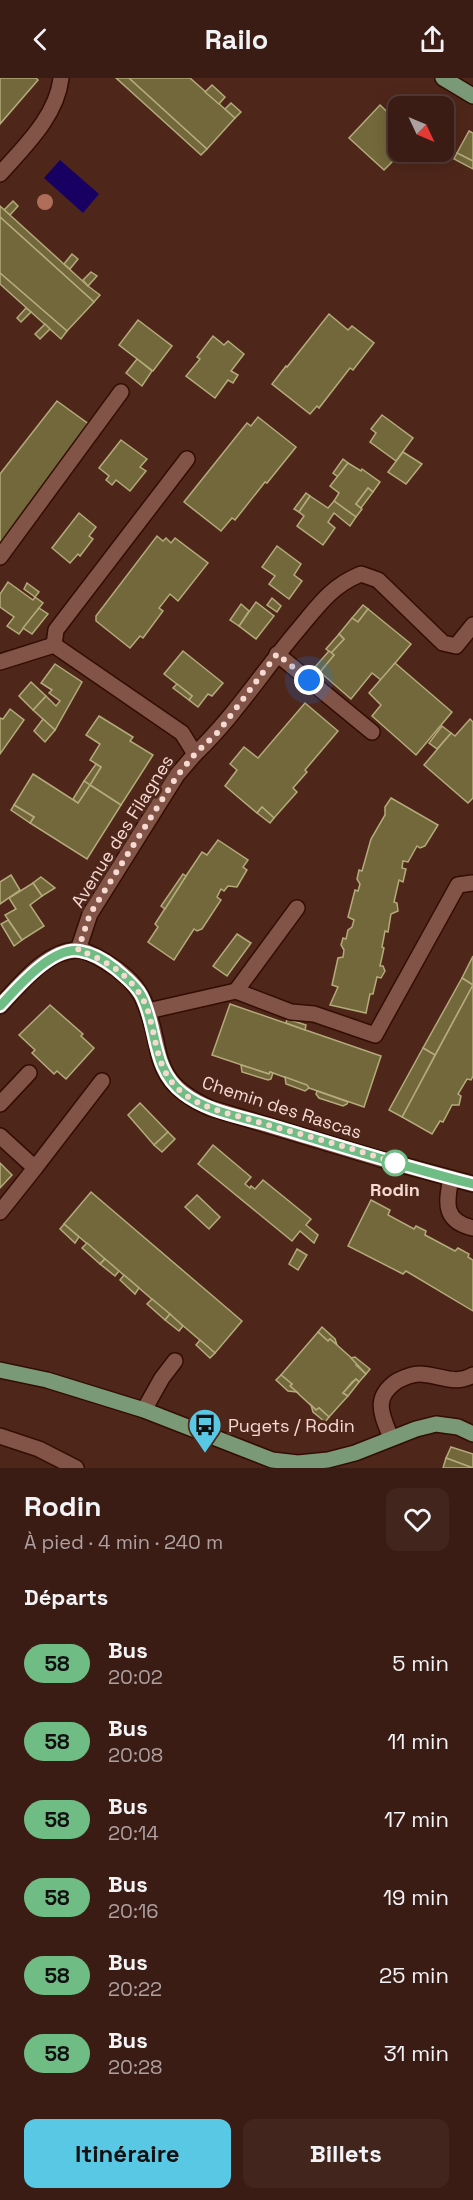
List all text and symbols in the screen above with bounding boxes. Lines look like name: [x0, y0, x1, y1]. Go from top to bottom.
text: Railo: [205, 22, 268, 57]
icon: back: [24, 23, 57, 56]
icon: share: [416, 23, 449, 56]
north arrow: [388, 96, 454, 162]
map controls: [388, 96, 454, 162]
your location: [294, 665, 324, 695]
street label: Avenue des Filagnes: [66, 750, 178, 912]
street label: Chemin des Rascas: [199, 1070, 365, 1144]
marker: Rodin: [382, 1150, 408, 1176]
place label: Rodin: [370, 1178, 420, 1201]
bus stop icon: Pugets / Rodin: [187, 1407, 223, 1454]
place label: Pugets / Rodin: [228, 1414, 355, 1437]
text: Rodin: [24, 1488, 101, 1524]
button: heart: [386, 1488, 449, 1551]
text: À pied · 4 min · 240 m: [24, 1529, 223, 1555]
text: Départs: [24, 1583, 108, 1611]
text: Bus: [108, 1636, 148, 1664]
text: 5 min: [392, 1649, 449, 1677]
text: 58: [44, 1650, 70, 1677]
text: 20:02: [108, 1664, 163, 1690]
text: Bus: [108, 1714, 148, 1742]
text: 11 min: [387, 1727, 449, 1755]
text: 58: [44, 1728, 70, 1755]
text: 20:08: [108, 1742, 163, 1768]
text: Bus: [108, 1792, 148, 1820]
text: 17 min: [384, 1805, 449, 1833]
text: 58: [44, 1806, 70, 1833]
text: 20:14: [108, 1820, 159, 1846]
text: Bus: [108, 1870, 148, 1898]
text: 19 min: [383, 1883, 449, 1911]
text: 58: [44, 1884, 70, 1911]
text: 20:16: [108, 1898, 159, 1924]
text: Bus: [108, 1948, 148, 1976]
text: 25 min: [379, 1961, 449, 1989]
text: 58: [44, 1962, 70, 1989]
text: 20:22: [108, 1976, 162, 2002]
text: Bus: [108, 2026, 148, 2054]
text: 31 min: [383, 2039, 449, 2067]
text: 58: [44, 2040, 70, 2067]
text: 20:28: [108, 2054, 162, 2080]
button: Itinéraire: [24, 2119, 231, 2188]
button: Billets: [243, 2119, 449, 2188]

